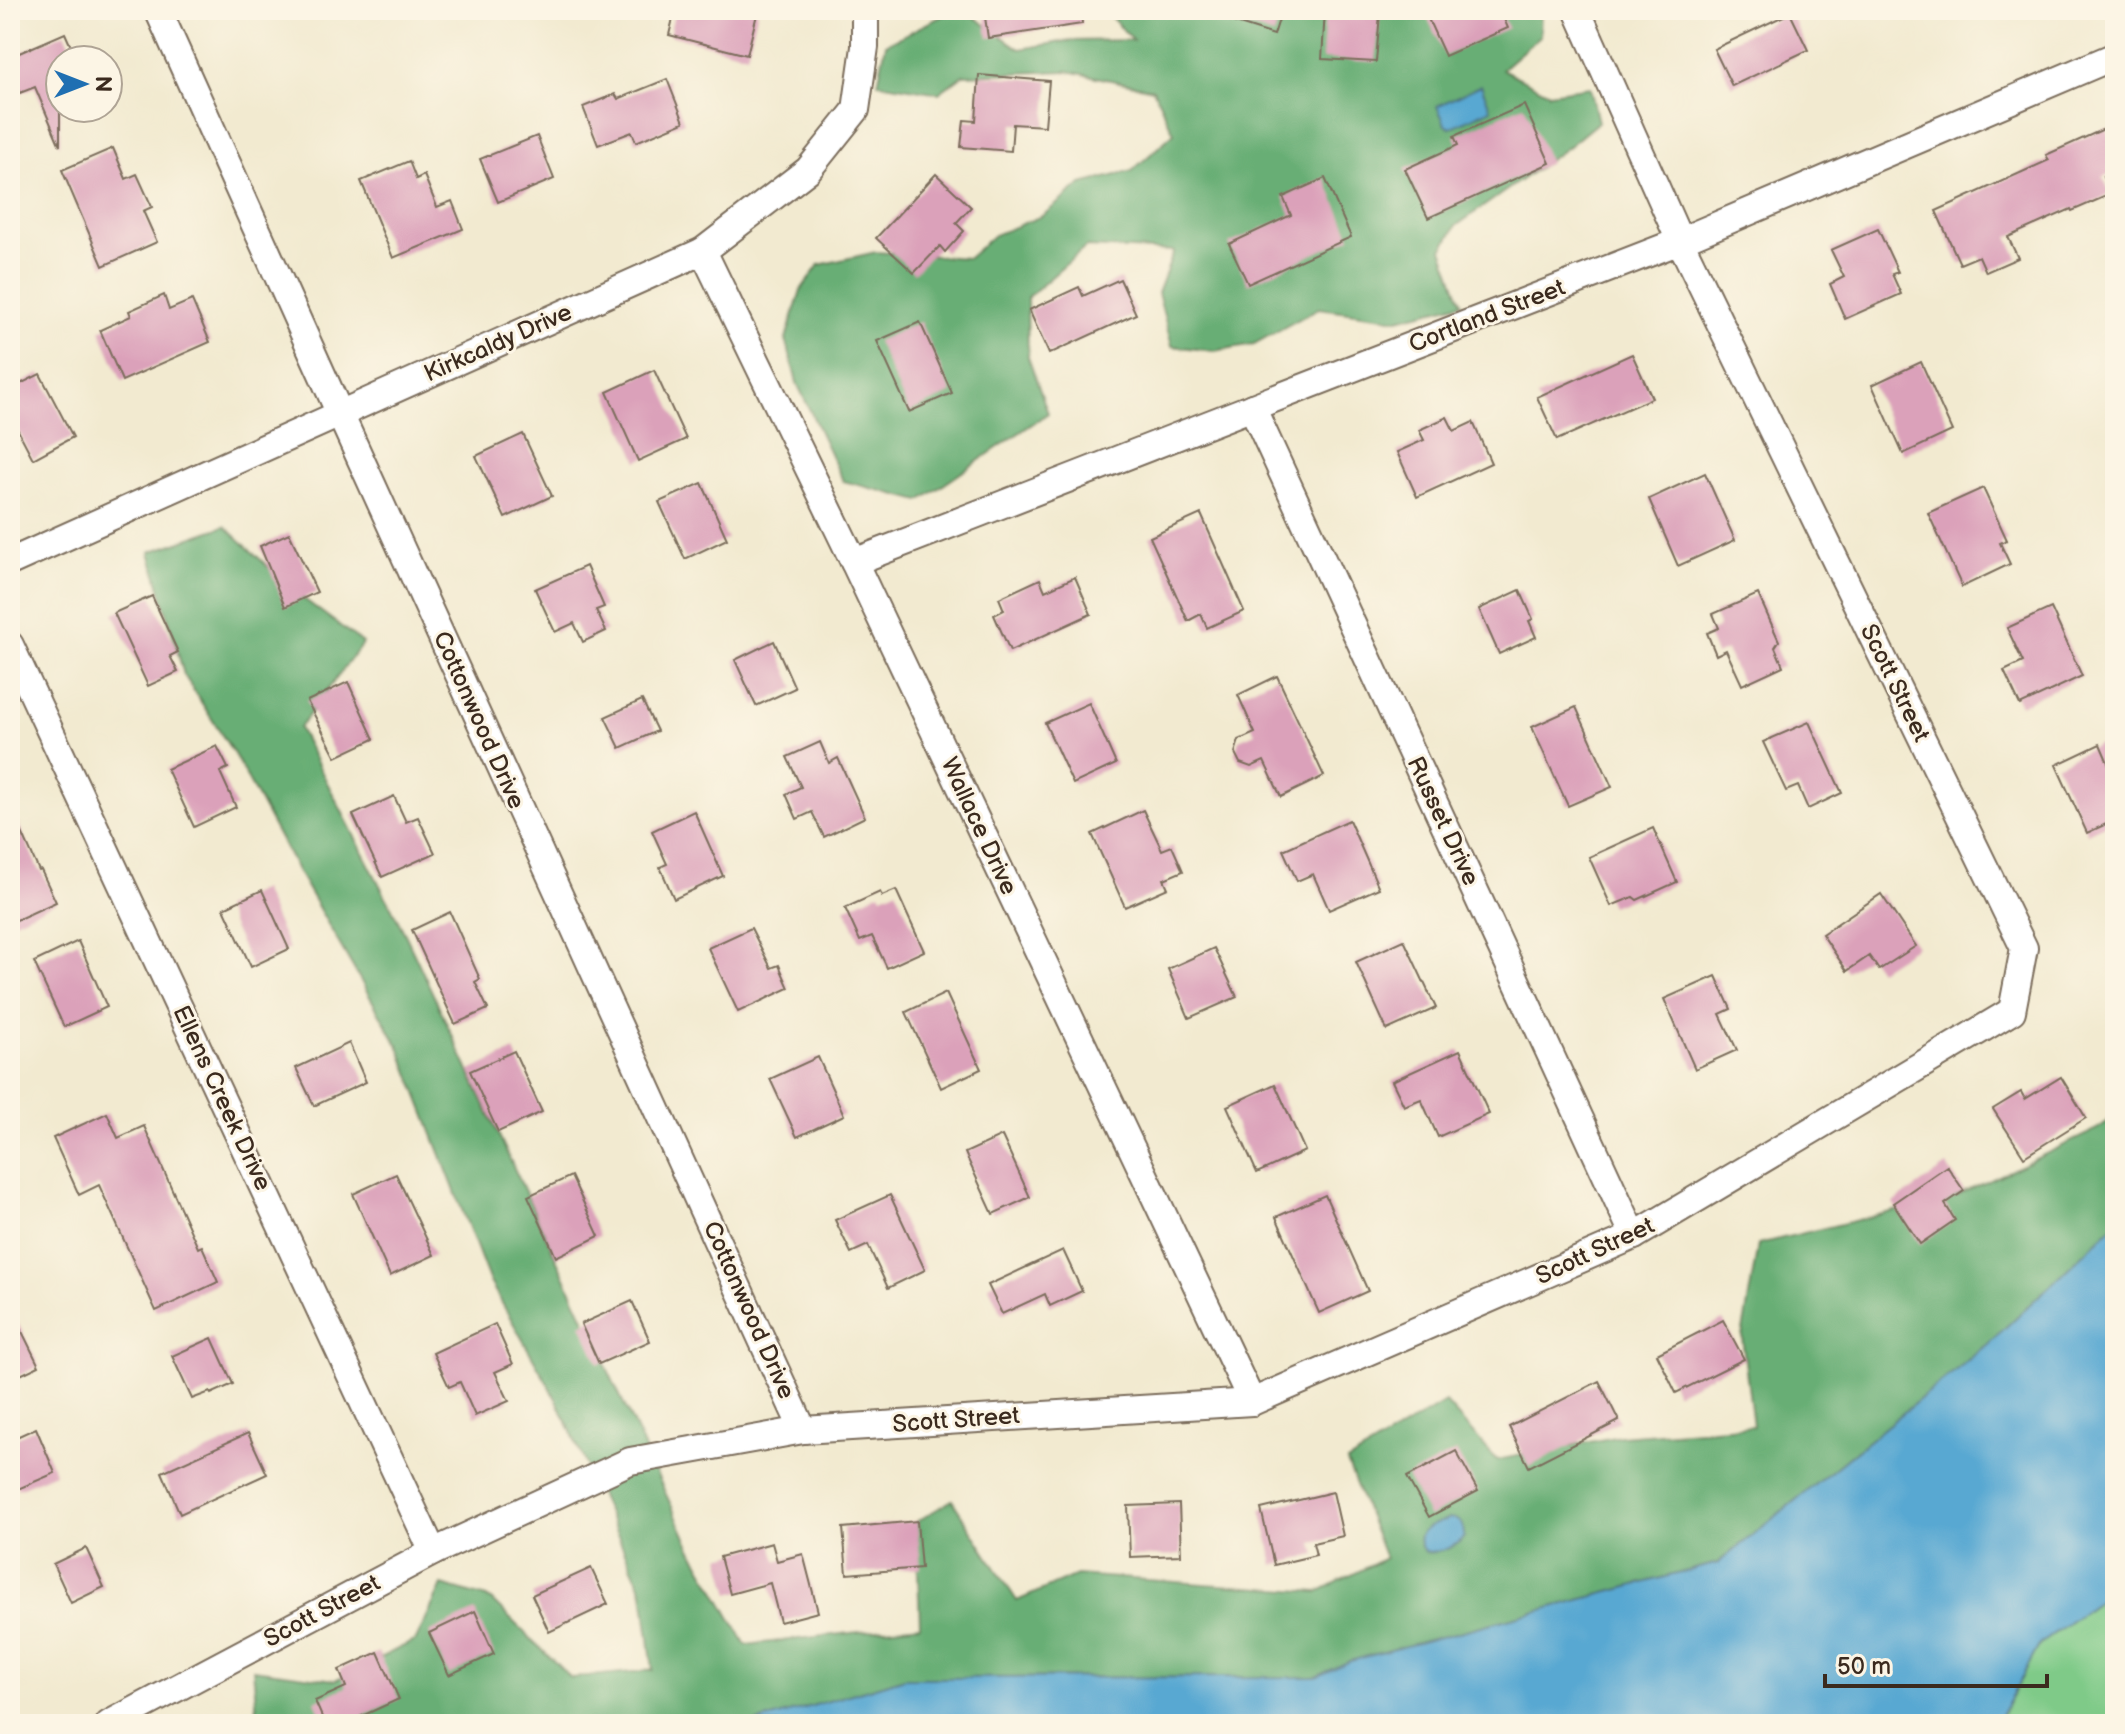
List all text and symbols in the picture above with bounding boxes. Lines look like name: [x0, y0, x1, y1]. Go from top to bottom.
north arrow: [44, 44, 124, 124]
text: N: [89, 76, 116, 92]
street label: Cortland Street: [1405, 273, 1570, 359]
street label: Kirkcaldy Drive: [420, 298, 576, 388]
street label: Scott Street: [1854, 619, 1936, 747]
street label: Cottonwood Drive: [427, 627, 531, 813]
street label: Russet Drive: [1401, 752, 1485, 890]
street label: Wallace Drive: [935, 753, 1023, 899]
street label: Ellens Creek Drive: [166, 1001, 278, 1195]
street label: Scott Street: [1531, 1211, 1659, 1291]
street label: Cottonwood Drive: [697, 1217, 801, 1403]
street label: Scott Street: [892, 1401, 1021, 1439]
street label: Scott Street: [259, 1568, 386, 1654]
scale bar: [1825, 1638, 2047, 1688]
text: 50 m: [1837, 1652, 1891, 1681]

